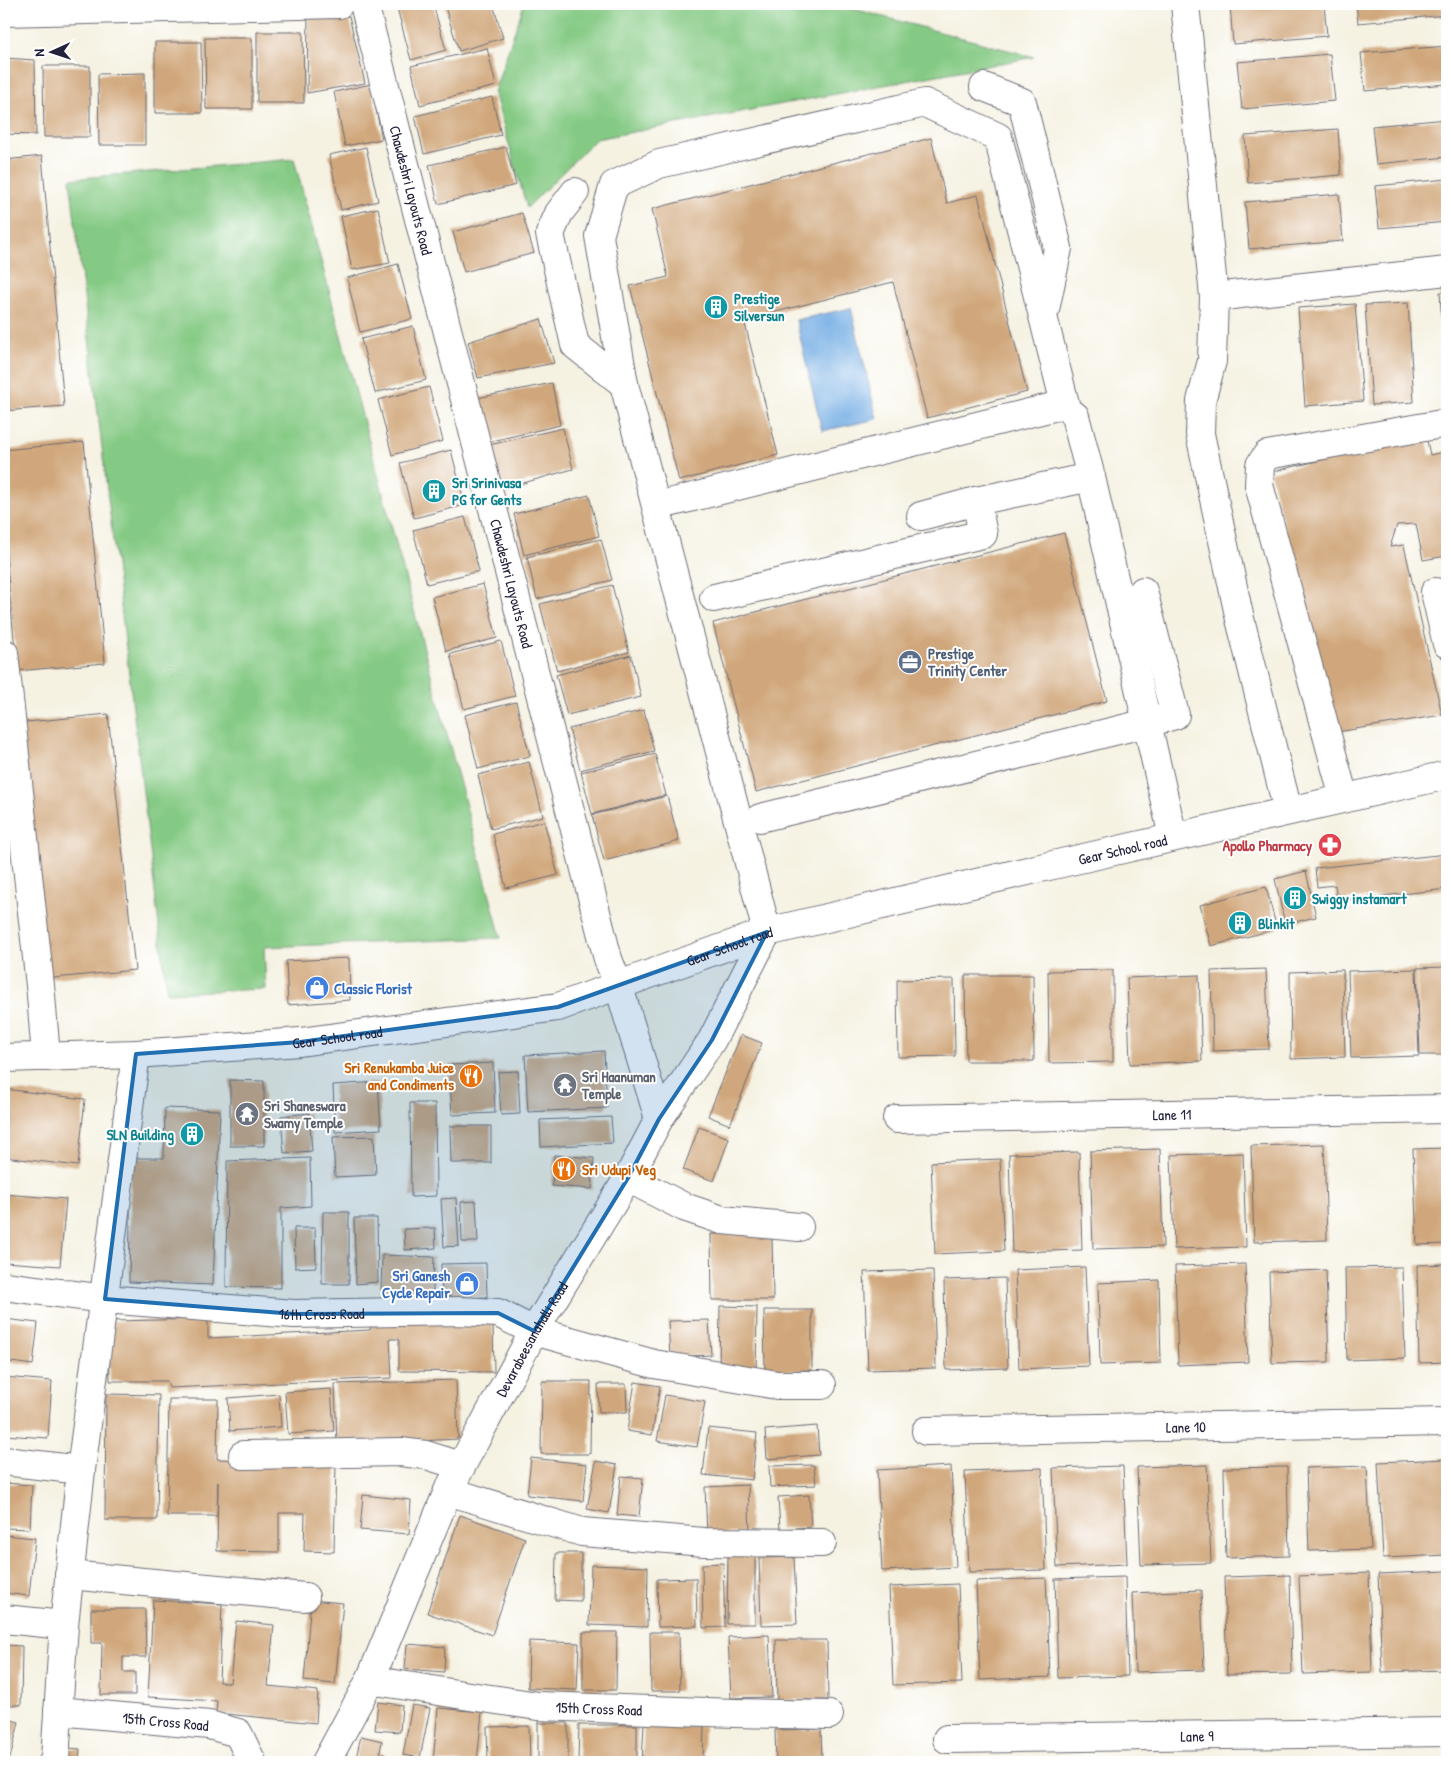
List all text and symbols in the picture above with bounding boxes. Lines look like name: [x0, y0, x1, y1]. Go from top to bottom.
north arrow: [28, 28, 78, 78]
text: N: [29, 48, 48, 57]
street label: Chawdeshri Layouts Road: [385, 123, 438, 257]
place label: Prestige Silversun: [734, 288, 785, 326]
building icon: Prestige Silversun: [703, 294, 729, 320]
place label: Sri Srinivasa PG for Gents: [452, 472, 522, 510]
building icon: Sri Srinivasa PG for Gents: [421, 478, 447, 504]
street label: Chawdeshri Layouts Road: [485, 516, 539, 650]
place label: Prestige Trinity Center: [927, 643, 1007, 682]
office icon: Prestige Trinity Center: [897, 649, 923, 675]
street label: Gear School road: [1076, 829, 1169, 869]
pharmacy icon: Apollo Pharmacy: [1317, 832, 1343, 858]
place label: Apollo Pharmacy: [1223, 835, 1313, 857]
building icon: Swiggy instamart: [1282, 885, 1308, 911]
place label: Swiggy instamart: [1312, 888, 1407, 910]
building icon: Blinkit: [1227, 910, 1253, 936]
place label: Blinkit: [1258, 913, 1295, 934]
street label: Gear School road: [683, 921, 775, 971]
shop icon: Classic Florist: [304, 975, 330, 1001]
place label: Classic Florist: [334, 978, 413, 999]
street label: Gear School road: [292, 1020, 384, 1053]
place label: Sri Renukamba Juice and Condiments: [344, 1057, 454, 1095]
restaurant icon: Sri Renukamba Juice and Condiments: [458, 1063, 484, 1089]
place label: Sri Haanuman Temple: [581, 1066, 656, 1105]
temple icon: Sri Haanuman Temple: [552, 1072, 578, 1098]
place label: Sri Shaneswara Swamy Temple: [264, 1095, 346, 1134]
temple icon: Sri Shaneswara Swamy Temple: [234, 1101, 260, 1127]
street label: Lane 11: [1152, 1103, 1191, 1125]
building icon: SLN Building: [179, 1121, 205, 1147]
place label: SLN Building: [106, 1124, 174, 1146]
restaurant icon: Sri Udupi Veg: [551, 1156, 577, 1182]
place label: Sri Udupi Veg: [582, 1159, 656, 1181]
place label: Sri Ganesh Cycle Repair: [382, 1265, 451, 1304]
shop icon: Sri Ganesh Cycle Repair: [454, 1271, 480, 1297]
street label: Devarabeesanahalli Road: [490, 1277, 573, 1400]
street label: 16th Cross Road: [278, 1302, 365, 1325]
street label: Lane 10: [1166, 1416, 1206, 1437]
street label: 15th Cross Road: [555, 1696, 643, 1720]
street label: 15th Cross Road: [122, 1707, 210, 1735]
street label: Lane 9: [1180, 1725, 1214, 1746]

